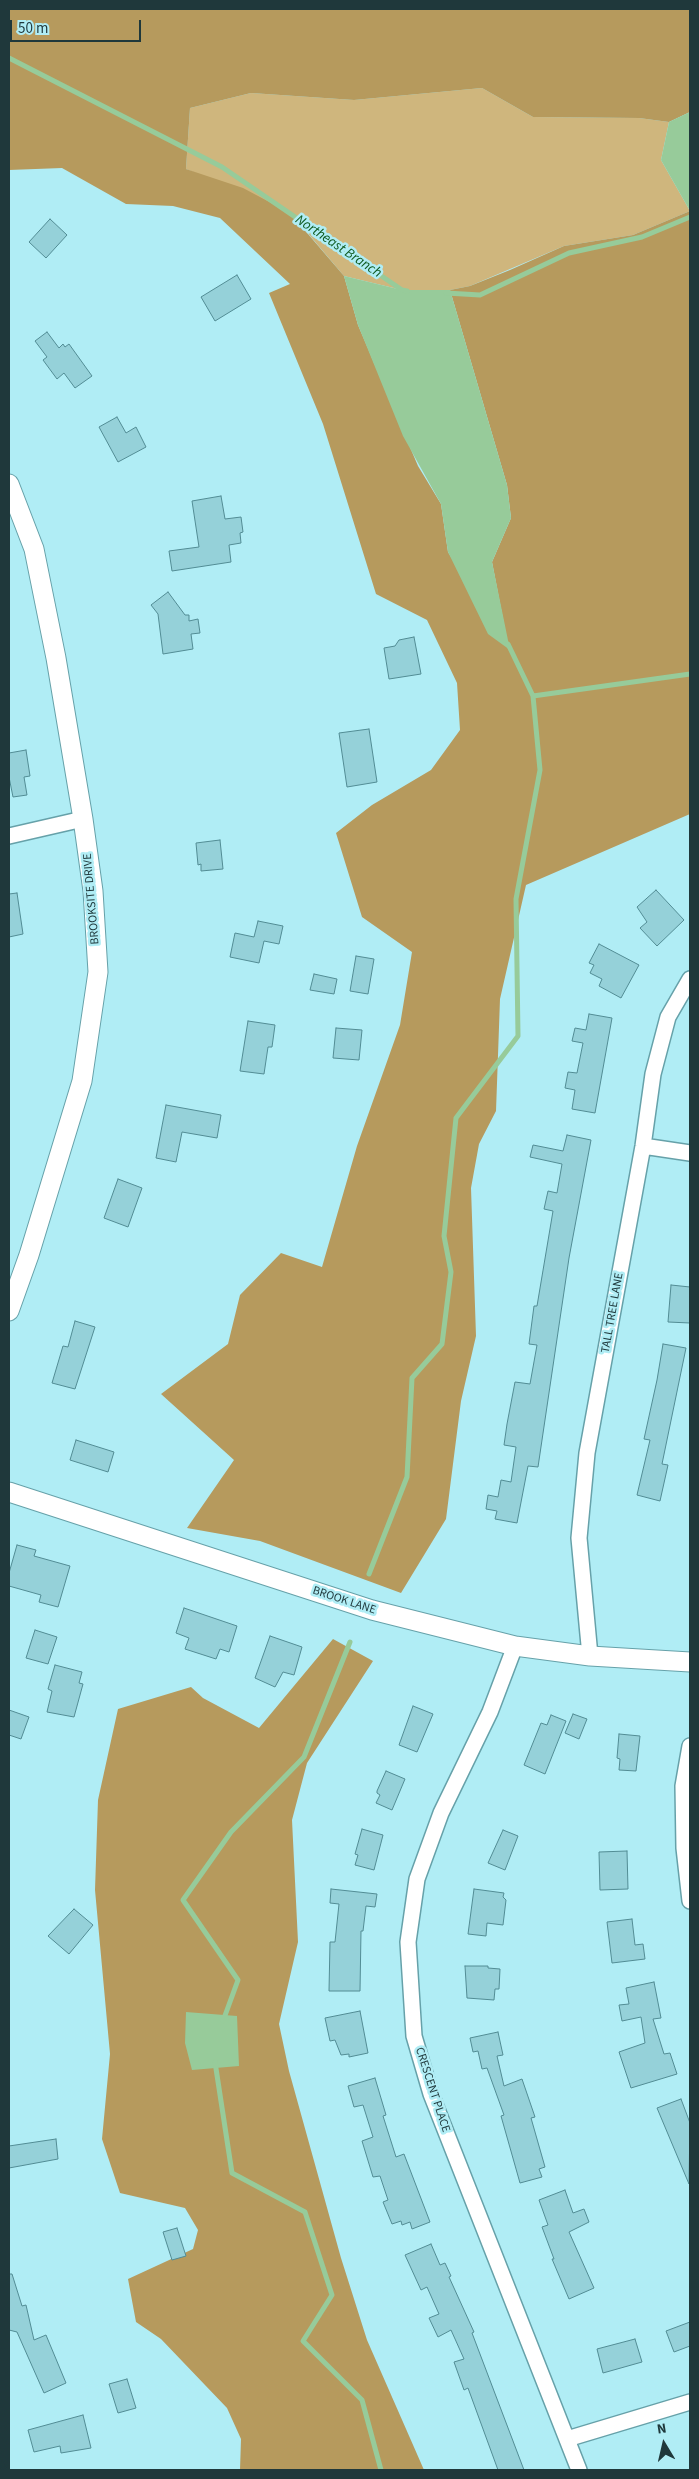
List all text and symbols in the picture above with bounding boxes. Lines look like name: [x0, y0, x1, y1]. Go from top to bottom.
scale bar: [12, 10, 144, 42]
text: 50 m: [18, 18, 48, 39]
water label: Northeast Branch: [292, 212, 384, 282]
street label: BROOKSITE DRIVE: [81, 853, 103, 945]
street label: TALL TREE LANE: [599, 1272, 627, 1354]
street label: BROOK LANE: [311, 1584, 377, 1618]
street label: CRESCENT PLACE: [411, 2046, 453, 2134]
north arrow: [639, 2419, 689, 2469]
text: N: [655, 2419, 668, 2440]

